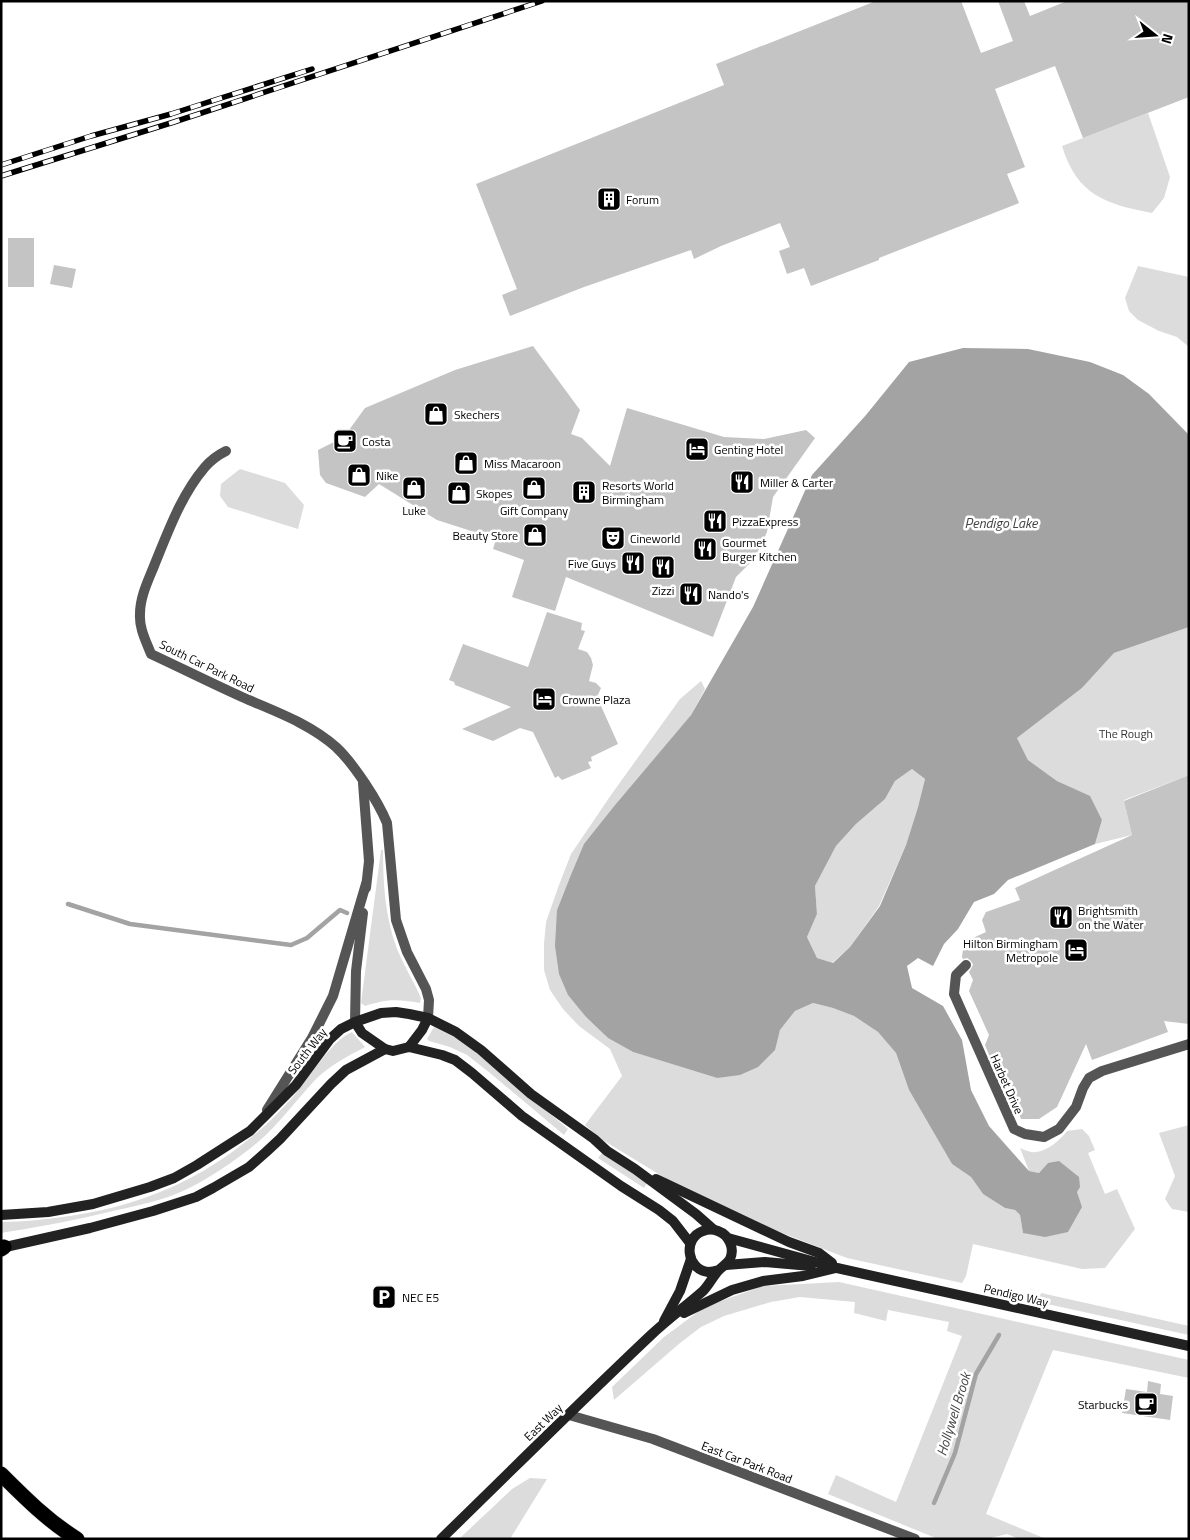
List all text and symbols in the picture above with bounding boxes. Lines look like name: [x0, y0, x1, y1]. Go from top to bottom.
north arrow: [1130, 10, 1180, 60]
text: N: [1156, 31, 1179, 47]
building icon: Forum: [596, 186, 622, 212]
place label: Forum: [626, 190, 659, 209]
shop icon: Skechers: [423, 401, 449, 427]
place label: Skechers: [454, 405, 500, 424]
cafe icon: Costa: [332, 428, 358, 454]
place label: Costa: [362, 432, 391, 451]
hotel icon: Genting Hotel: [684, 436, 710, 462]
place label: Genting Hotel: [714, 440, 783, 459]
shop icon: Miss Macaroon: [453, 450, 479, 476]
place label: Miss Macaroon: [484, 454, 561, 473]
shop icon: Nike: [346, 462, 372, 488]
place label: Nike: [376, 466, 398, 485]
restaurant icon: Miller & Carter: [729, 469, 755, 495]
place label: Miller & Carter: [760, 473, 833, 492]
shop icon: Luke: [401, 475, 427, 501]
shop icon: Gift Company: [521, 475, 547, 501]
place label: Resorts World Birmingham: [602, 476, 674, 509]
building icon: Resorts World Birmingham: [571, 479, 597, 505]
shop icon: Skopes: [446, 480, 472, 506]
place label: Skopes: [476, 484, 513, 503]
place label: Luke: [402, 501, 426, 520]
place label: Gift Company: [500, 501, 568, 520]
restaurant icon: PizzaExpress: [702, 508, 728, 534]
place label: PizzaExpress: [732, 512, 799, 531]
water label: Pendigo Lake: [965, 512, 1039, 533]
shop icon: Beauty Store: [522, 522, 548, 548]
theatre icon: Cineworld: [600, 525, 626, 551]
place label: Beauty Store: [452, 526, 518, 545]
place label: Cineworld: [630, 529, 680, 548]
place label: Gourmet Burger Kitchen: [722, 533, 797, 566]
restaurant icon: Gourmet Burger Kitchen: [692, 536, 718, 562]
restaurant icon: Five Guys: [620, 550, 646, 576]
place label: Five Guys: [568, 554, 616, 573]
restaurant icon: Zizzi: [650, 554, 676, 580]
place label: Zizzi: [652, 581, 674, 600]
restaurant icon: Nando's: [678, 581, 704, 607]
place label: Nando's: [708, 585, 750, 604]
street label: South Car Park Road: [156, 635, 258, 697]
hotel icon: Crowne Plaza: [531, 686, 557, 712]
place label: Crowne Plaza: [562, 690, 630, 709]
park label: The Rough: [1099, 724, 1153, 743]
place label: Brightsmith on the Water: [1078, 901, 1144, 934]
restaurant icon: Brightsmith on the Water: [1048, 904, 1074, 930]
place label: Hilton Birmingham Metropole: [963, 934, 1058, 967]
hotel icon: Hilton Birmingham Metropole: [1063, 937, 1089, 963]
street label: South Way: [283, 1023, 331, 1078]
street label: Harbet Drive: [985, 1051, 1029, 1117]
street label: Pendigo Way: [982, 1278, 1050, 1312]
parking icon: NEC E5: [371, 1284, 397, 1310]
place label: NEC E5: [402, 1288, 439, 1307]
water label: Hollywell Brook: [930, 1368, 976, 1458]
cafe icon: Starbucks: [1133, 1391, 1159, 1417]
place label: Starbucks: [1078, 1395, 1128, 1414]
street label: East Way: [519, 1399, 567, 1445]
street label: East Car Park Road: [699, 1436, 795, 1488]

